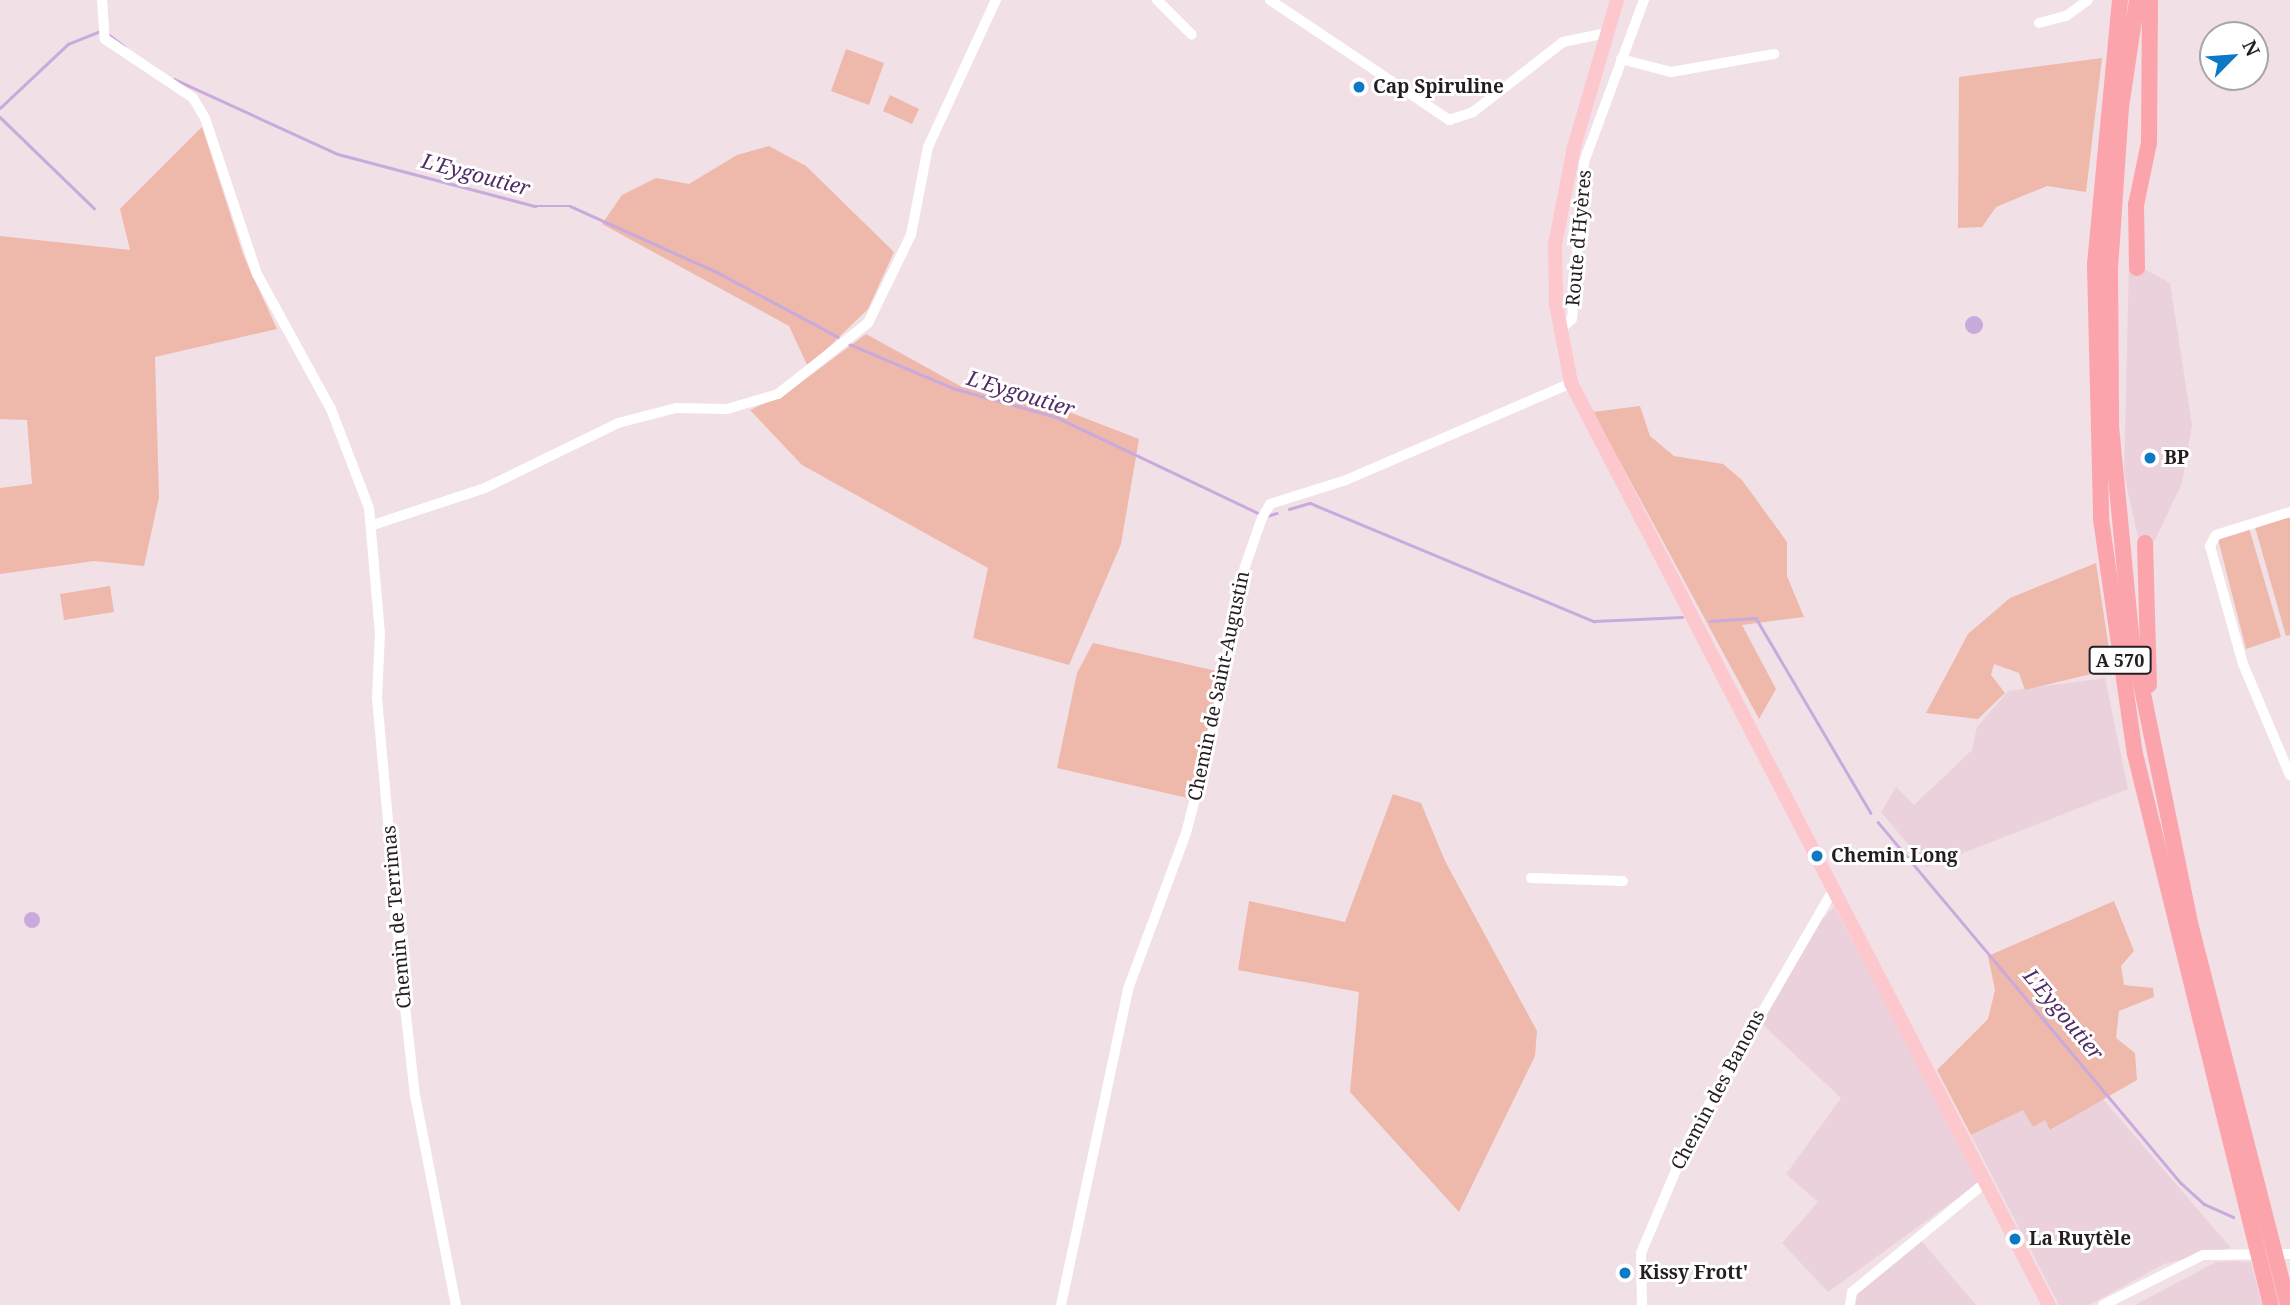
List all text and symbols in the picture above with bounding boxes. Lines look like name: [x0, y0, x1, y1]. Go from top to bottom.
north arrow: [2199, 21, 2269, 91]
text: N: [2236, 36, 2266, 60]
place label: Cap Spiruline: [1373, 76, 1504, 98]
marker: Cap Spiruline: [1351, 79, 1367, 95]
water label: L'Eygoutier: [419, 147, 533, 201]
street label: Route d'Hyères: [1562, 169, 1596, 307]
water label: L'Eygoutier: [964, 365, 1078, 421]
place label: BP: [2164, 447, 2189, 469]
marker: BP: [2142, 450, 2158, 466]
street label: Chemin de Saint-Augustin: [1183, 569, 1255, 803]
road number: A 570: [2088, 646, 2152, 674]
street label: Chemin de Terrimas: [378, 824, 416, 1010]
place label: Chemin Long: [1831, 845, 1958, 867]
marker: Chemin Long: [1809, 848, 1825, 864]
water label: L'Eygoutier: [2019, 963, 2109, 1065]
street label: Chemin des Banons: [1666, 1006, 1770, 1174]
place label: La Ruytèle: [2029, 1228, 2131, 1250]
marker: La Ruytèle: [2007, 1231, 2023, 1247]
place label: Kissy Frott': [1639, 1262, 1748, 1284]
marker: Kissy Frott': [1617, 1265, 1633, 1281]

